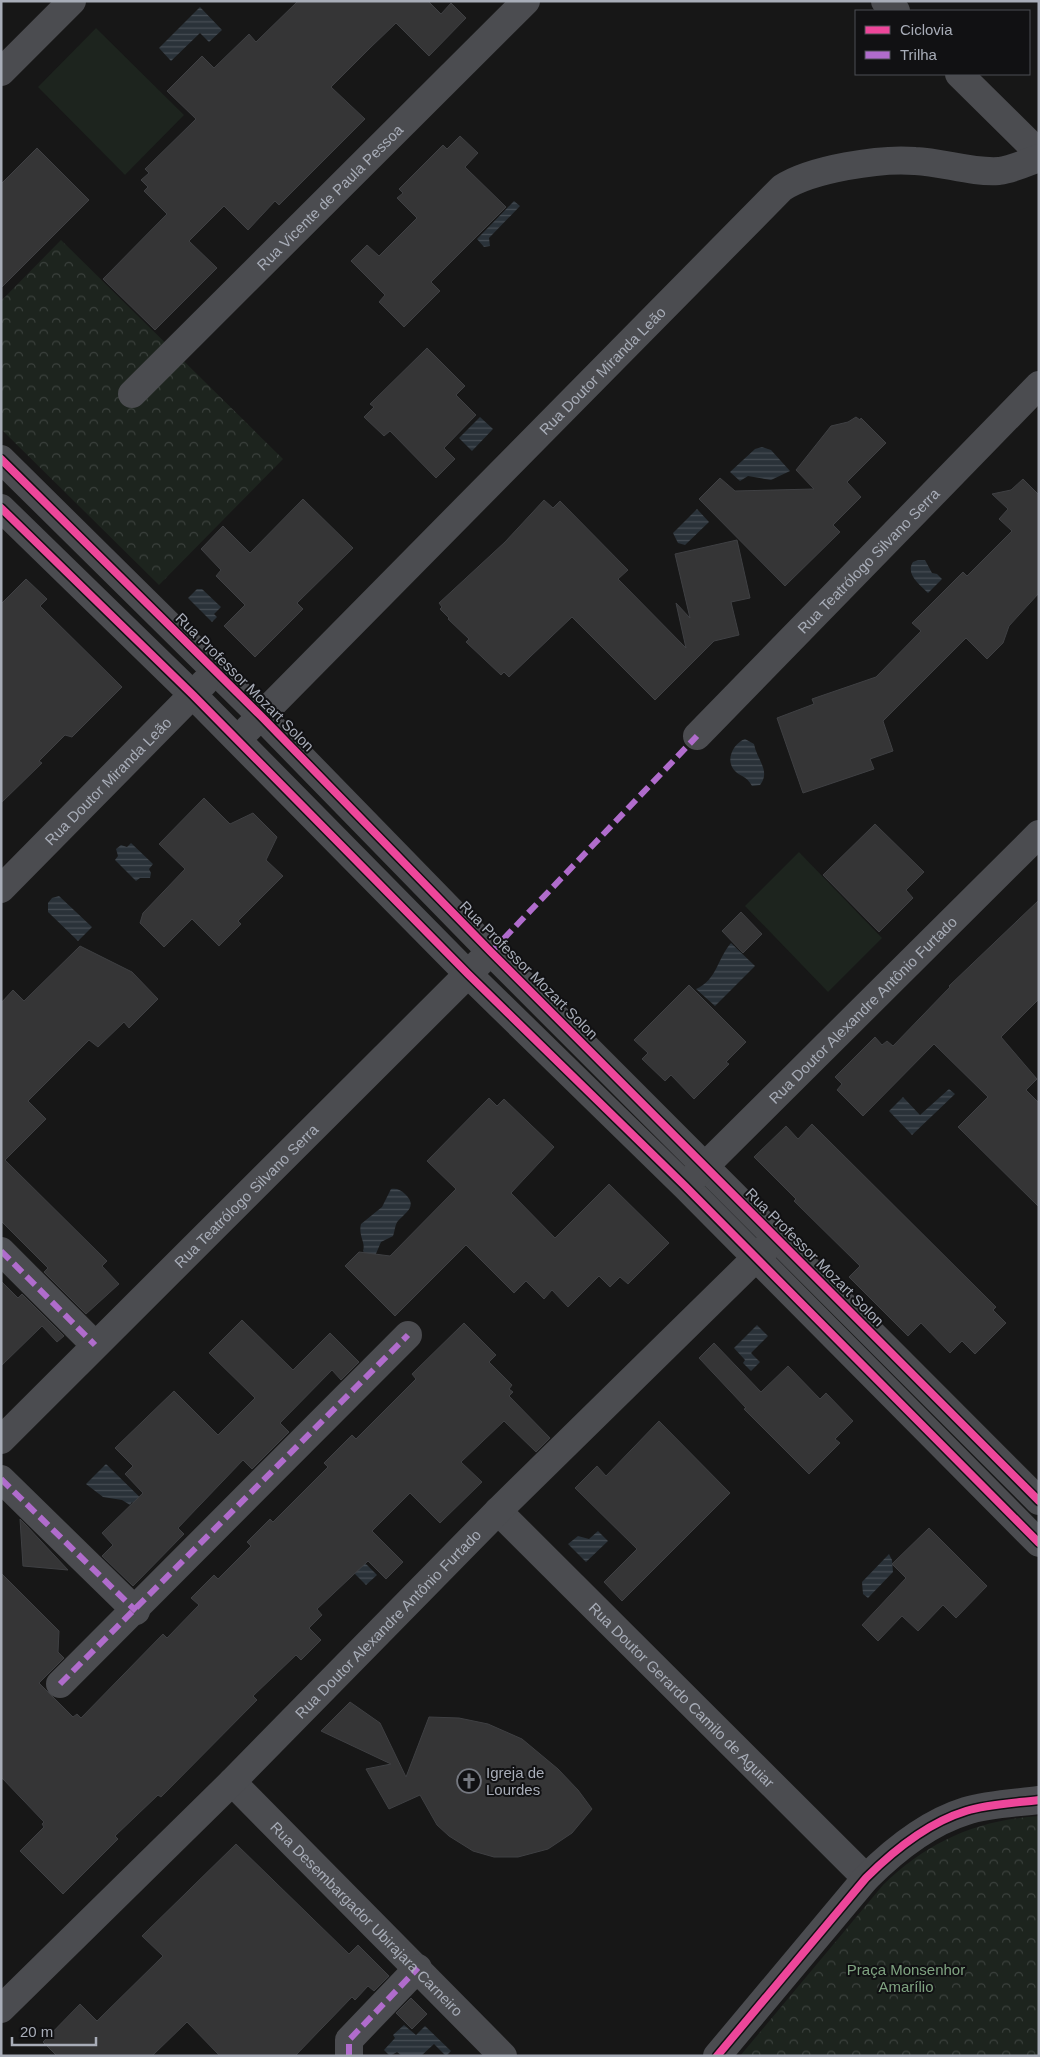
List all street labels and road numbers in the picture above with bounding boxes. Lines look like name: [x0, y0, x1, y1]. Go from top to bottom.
street label: Rua Vicente de Paula Pessoa: [253, 120, 406, 273]
street label: Rua Doutor Miranda Leão: [535, 303, 669, 438]
street label: Rua Teatrólogo Silvano Serra: [794, 484, 943, 637]
street label: Rua Professor Mozart Solon: [172, 609, 318, 755]
street label: Rua Doutor Miranda Leão: [41, 713, 174, 848]
street label: Rua Professor Mozart Solon: [456, 897, 602, 1043]
street label: Rua Doutor Alexandre Antônio Furtado: [765, 913, 960, 1106]
street label: Rua Teatrólogo Silvano Serra: [171, 1120, 322, 1271]
street label: Rua Professor Mozart Solon: [742, 1184, 888, 1330]
street label: Rua Doutor Alexandre Antônio Furtado: [291, 1526, 484, 1721]
street label: Rua Doutor Gerardo Camilo de Aguiar: [586, 1599, 778, 1790]
street label: Rua Desembargador Ubirajara Carneiro: [267, 1818, 467, 2019]

